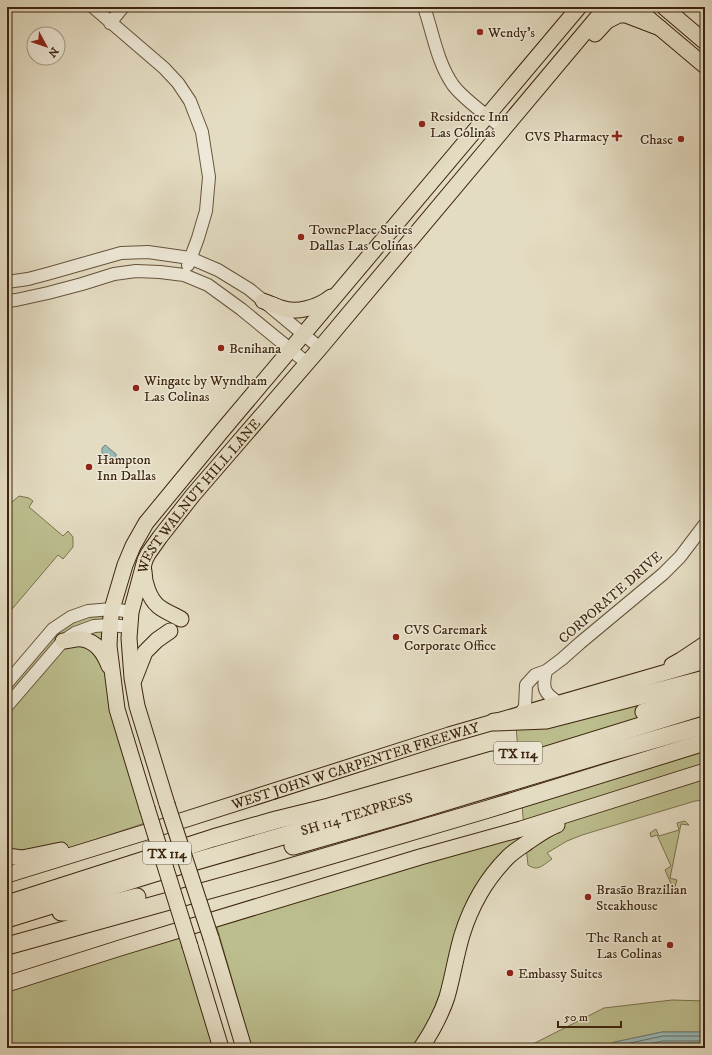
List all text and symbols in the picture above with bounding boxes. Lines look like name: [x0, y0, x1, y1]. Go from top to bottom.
place label: Wendy's: [487, 24, 535, 42]
north arrow: [26, 26, 66, 66]
marker: Wendy's: [475, 27, 485, 37]
text: N: [45, 44, 61, 60]
place label: Residence Inn Las Colinas: [430, 108, 509, 142]
marker: Residence Inn Las Colinas: [417, 119, 427, 129]
place label: CVS Pharmacy: [525, 128, 609, 146]
marker: CVS Pharmacy: [612, 131, 622, 141]
place label: Chase: [640, 131, 673, 149]
marker: Chase: [676, 134, 686, 144]
place label: TownePlace Suites Dallas Las Colinas: [309, 221, 413, 255]
marker: TownePlace Suites Dallas Las Colinas: [296, 232, 306, 242]
place label: Benihana: [229, 340, 281, 358]
marker: Benihana: [216, 343, 226, 353]
place label: Wingate by Wyndham Las Colinas: [143, 372, 268, 406]
marker: Wingate by Wyndham Las Colinas: [131, 383, 141, 393]
street label: WEST WALNUT HILL LANE: [134, 415, 265, 576]
place label: Hampton Inn Dallas: [97, 451, 156, 485]
marker: Hampton Inn Dallas: [84, 462, 94, 472]
street label: CORPORATE DRIVE: [555, 548, 666, 648]
place label: CVS Caremark Corporate Office: [404, 621, 496, 655]
marker: CVS Caremark Corporate Office: [391, 632, 401, 642]
street label: WEST JOHN W CARPENTER FREEWAY: [228, 719, 481, 814]
road number: TX 114: [494, 742, 542, 764]
street label: SH 114 TEXPRESS: [299, 789, 415, 840]
road number: TX 114: [143, 842, 191, 864]
place label: Brasão Brazilian Steakhouse: [596, 881, 688, 915]
marker: Brasão Brazilian Steakhouse: [583, 892, 593, 902]
place label: The Ranch at Las Colinas: [586, 929, 663, 963]
marker: The Ranch at Las Colinas: [665, 940, 675, 950]
place label: Embassy Suites: [518, 965, 603, 983]
marker: Embassy Suites: [505, 968, 515, 978]
scale bar: [558, 1003, 621, 1029]
text: 50 m: [564, 1010, 588, 1025]

